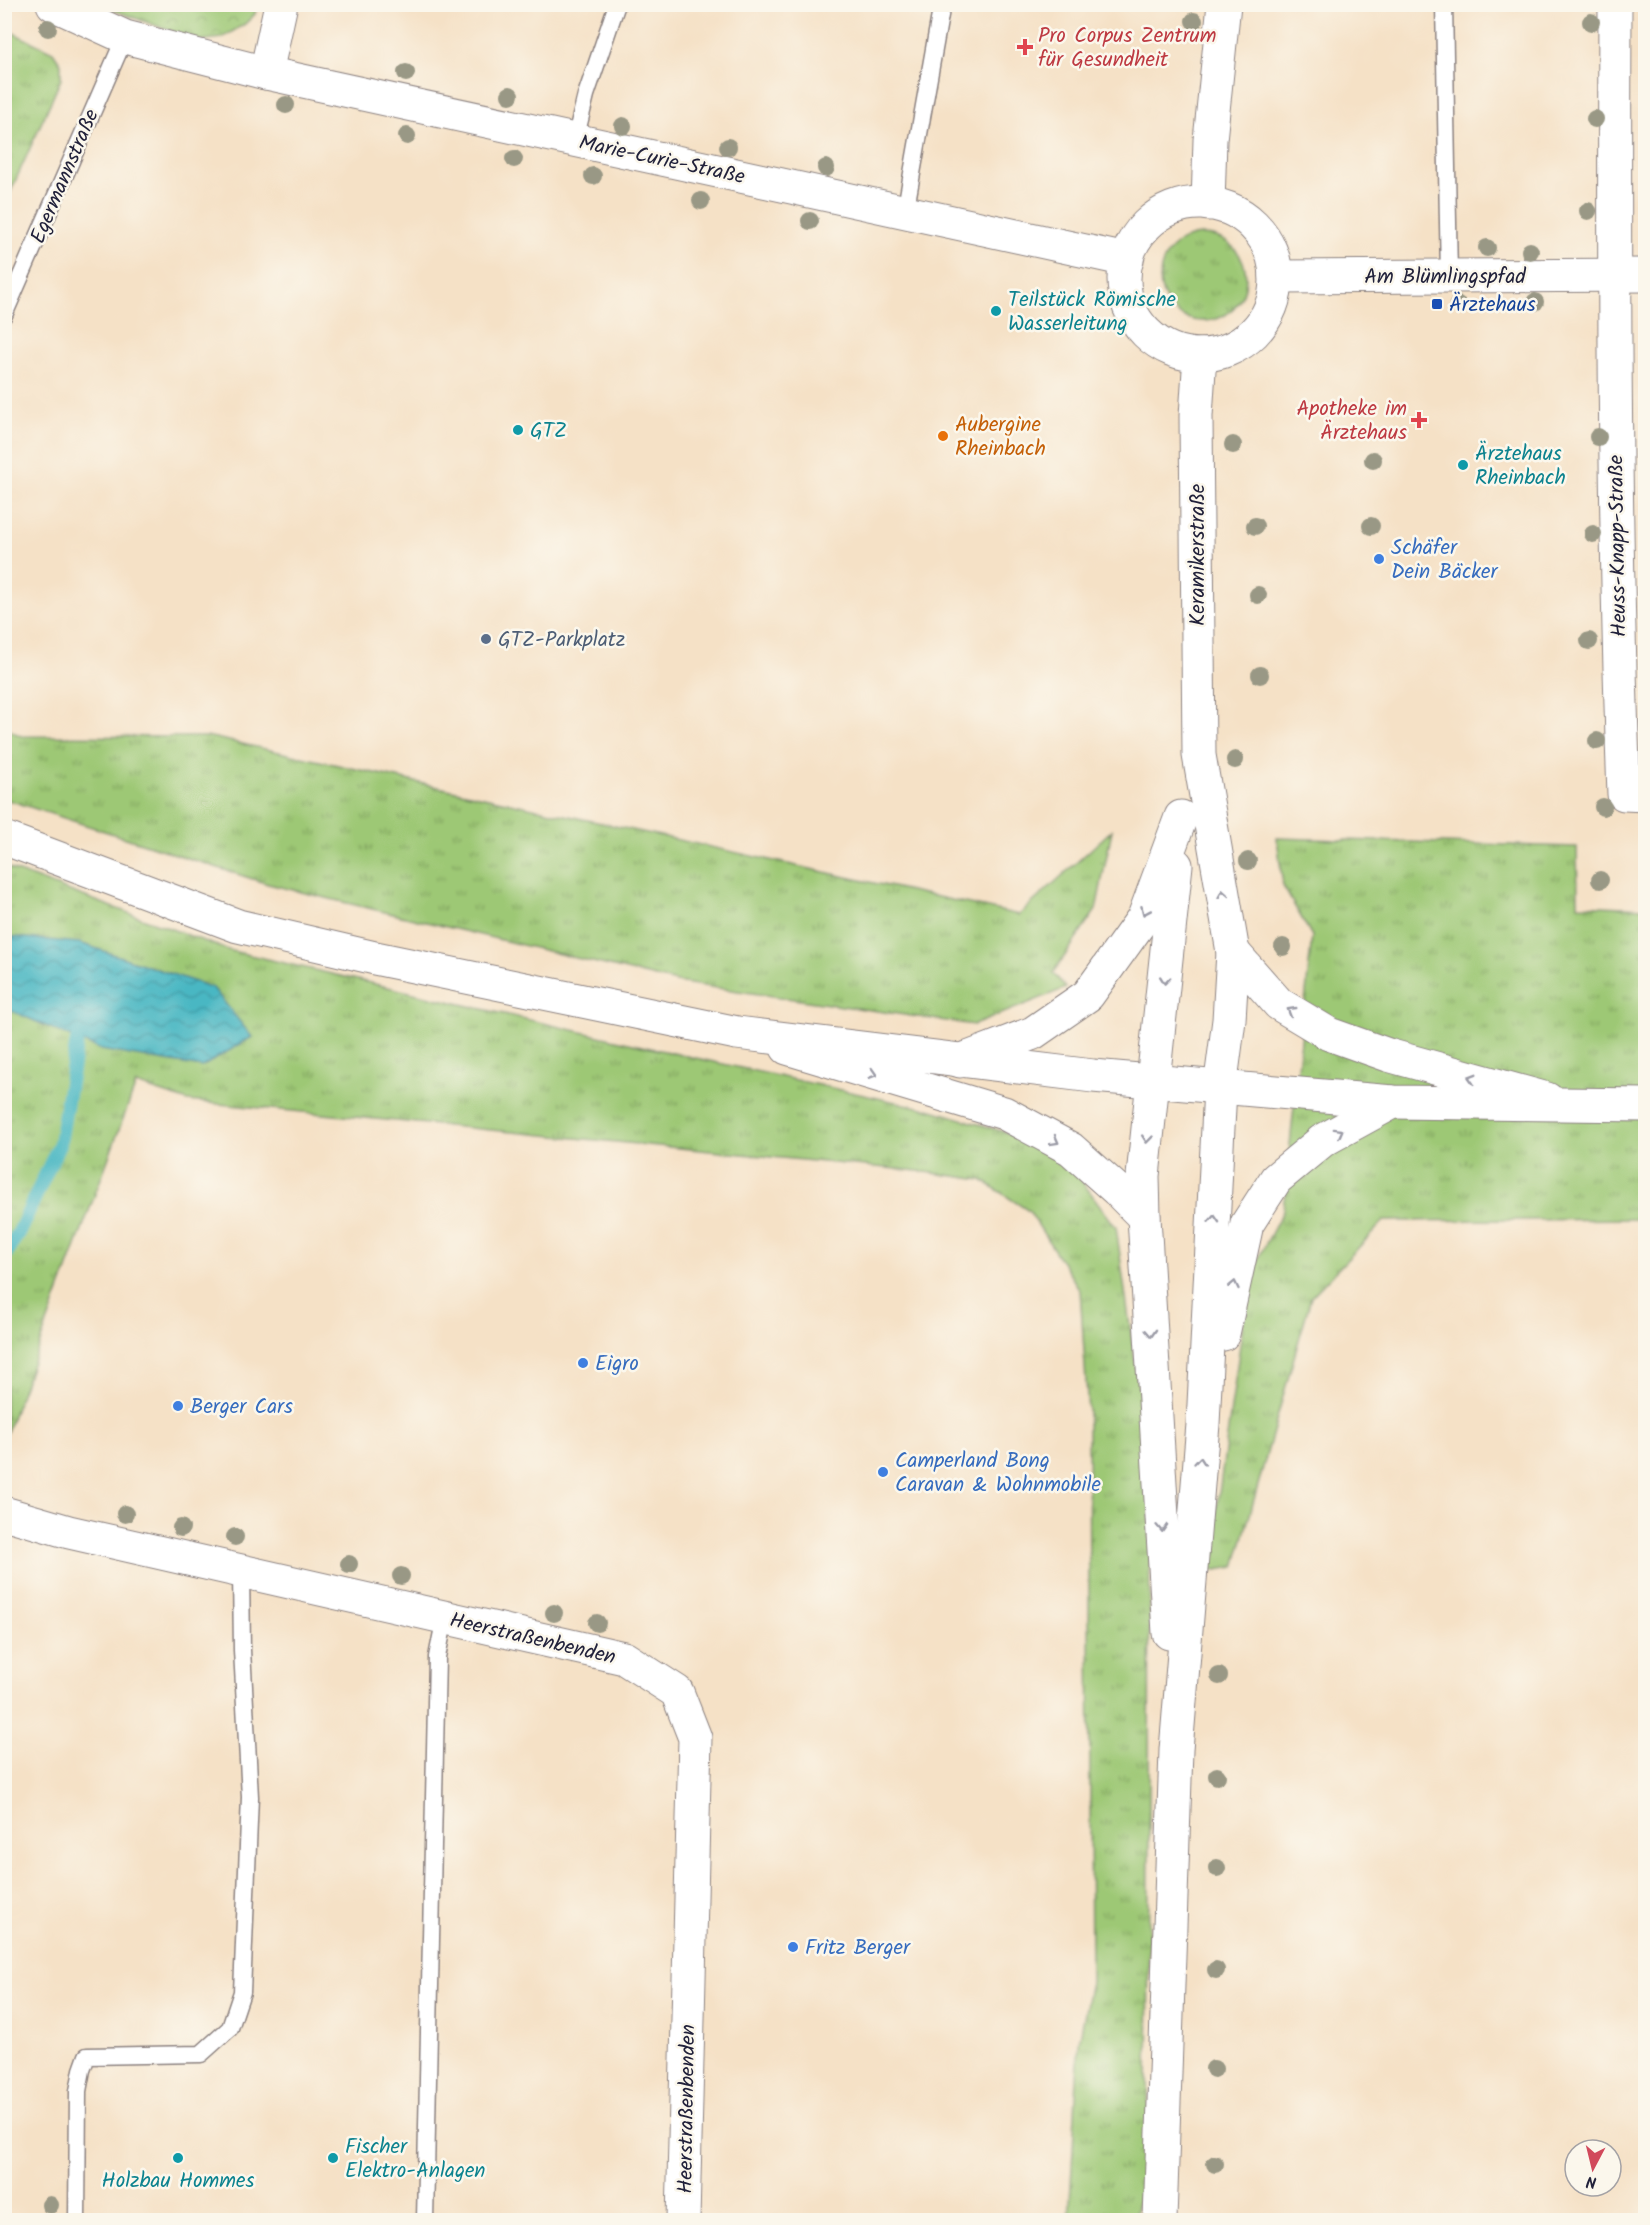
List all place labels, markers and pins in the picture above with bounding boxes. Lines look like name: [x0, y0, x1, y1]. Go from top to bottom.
place label: Pro Corpus Zentrum für Gesundheit: [1038, 20, 1216, 77]
marker: Pro Corpus Zentrum für Gesundheit: [1016, 38, 1034, 56]
place label: Teilstück Römische Wasserleitung: [1008, 284, 1177, 341]
place label: Ärztehaus: [1449, 289, 1536, 322]
marker: Ärztehaus: [1430, 297, 1444, 311]
marker: Teilstück Römische Wasserleitung: [989, 304, 1003, 318]
place label: Apotheke im Ärztehaus: [1296, 393, 1407, 450]
place label: Aubergine Rheinbach: [955, 409, 1046, 466]
marker: Apotheke im Ärztehaus: [1412, 413, 1426, 427]
place label: GTZ: [530, 415, 567, 448]
marker: GTZ: [511, 423, 525, 437]
marker: Aubergine Rheinbach: [936, 429, 950, 443]
place label: Ärztehaus Rheinbach: [1475, 438, 1566, 495]
marker: Ärztehaus Rheinbach: [1456, 458, 1470, 472]
place label: Schäfer Dein Bäcker: [1391, 532, 1499, 589]
marker: Schäfer Dein Bäcker: [1372, 552, 1386, 566]
place label: GTZ-Parkplatz: [498, 624, 625, 657]
marker: GTZ-Parkplatz: [479, 632, 493, 646]
place label: Eigro: [595, 1348, 639, 1381]
marker: Eigro: [576, 1356, 590, 1370]
place label: Berger Cars: [190, 1391, 293, 1424]
marker: Berger Cars: [171, 1399, 185, 1413]
place label: Camperland Bong Caravan & Wohnmobile: [895, 1445, 1102, 1502]
marker: Camperland Bong Caravan & Wohnmobile: [876, 1465, 890, 1479]
place label: Fritz Berger: [805, 1932, 911, 1965]
marker: Fritz Berger: [786, 1940, 800, 1954]
place label: Fischer Elektro-Anlagen: [345, 2131, 486, 2188]
marker: Holzbau Hommes: [171, 2151, 185, 2165]
marker: Fischer Elektro-Anlagen: [326, 2151, 340, 2165]
place label: Holzbau Hommes: [102, 2165, 254, 2198]

